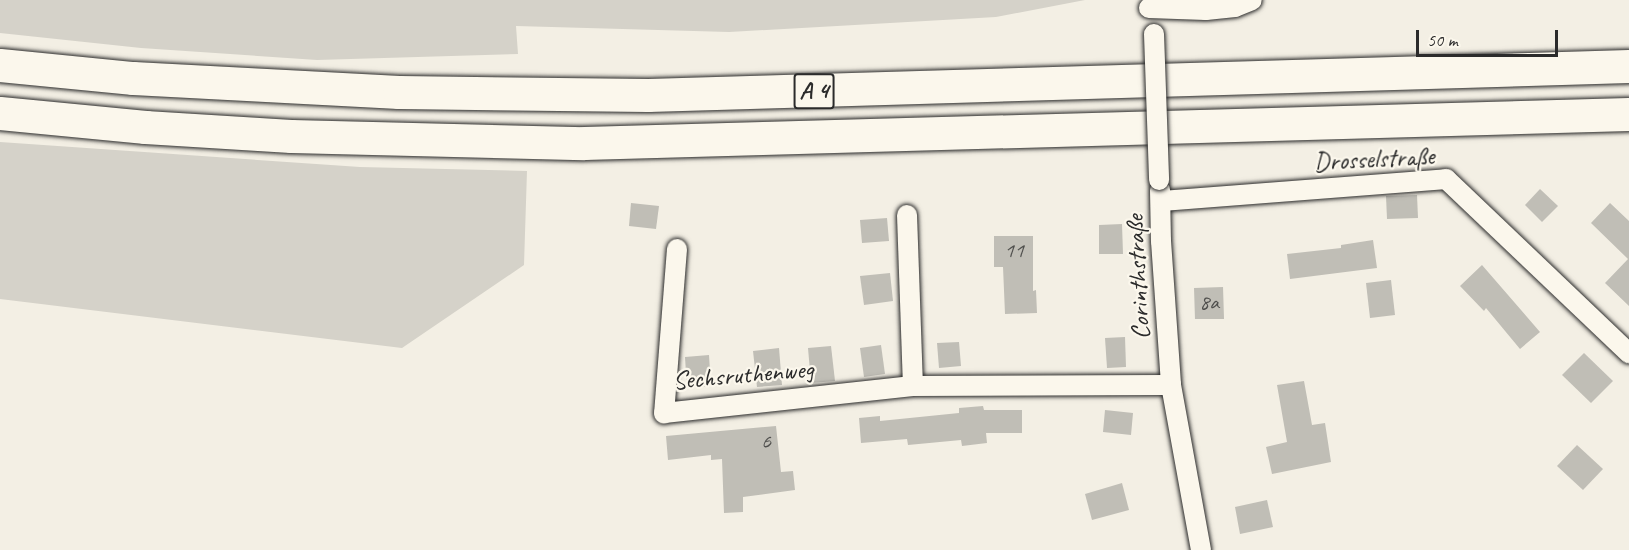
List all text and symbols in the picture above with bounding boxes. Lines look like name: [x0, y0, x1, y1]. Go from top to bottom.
scale bar: [1419, 18, 1562, 56]
text: 50 m: [1427, 29, 1458, 51]
road number: A 4: [793, 70, 835, 112]
street label: Drosselstraße: [1313, 140, 1435, 178]
street label: Corinthstraße: [1119, 214, 1157, 340]
house number: 11: [1004, 238, 1024, 264]
house number: 8a: [1199, 290, 1219, 316]
street label: Sechsruthenweg: [671, 353, 815, 397]
house number: 6: [761, 429, 771, 455]

